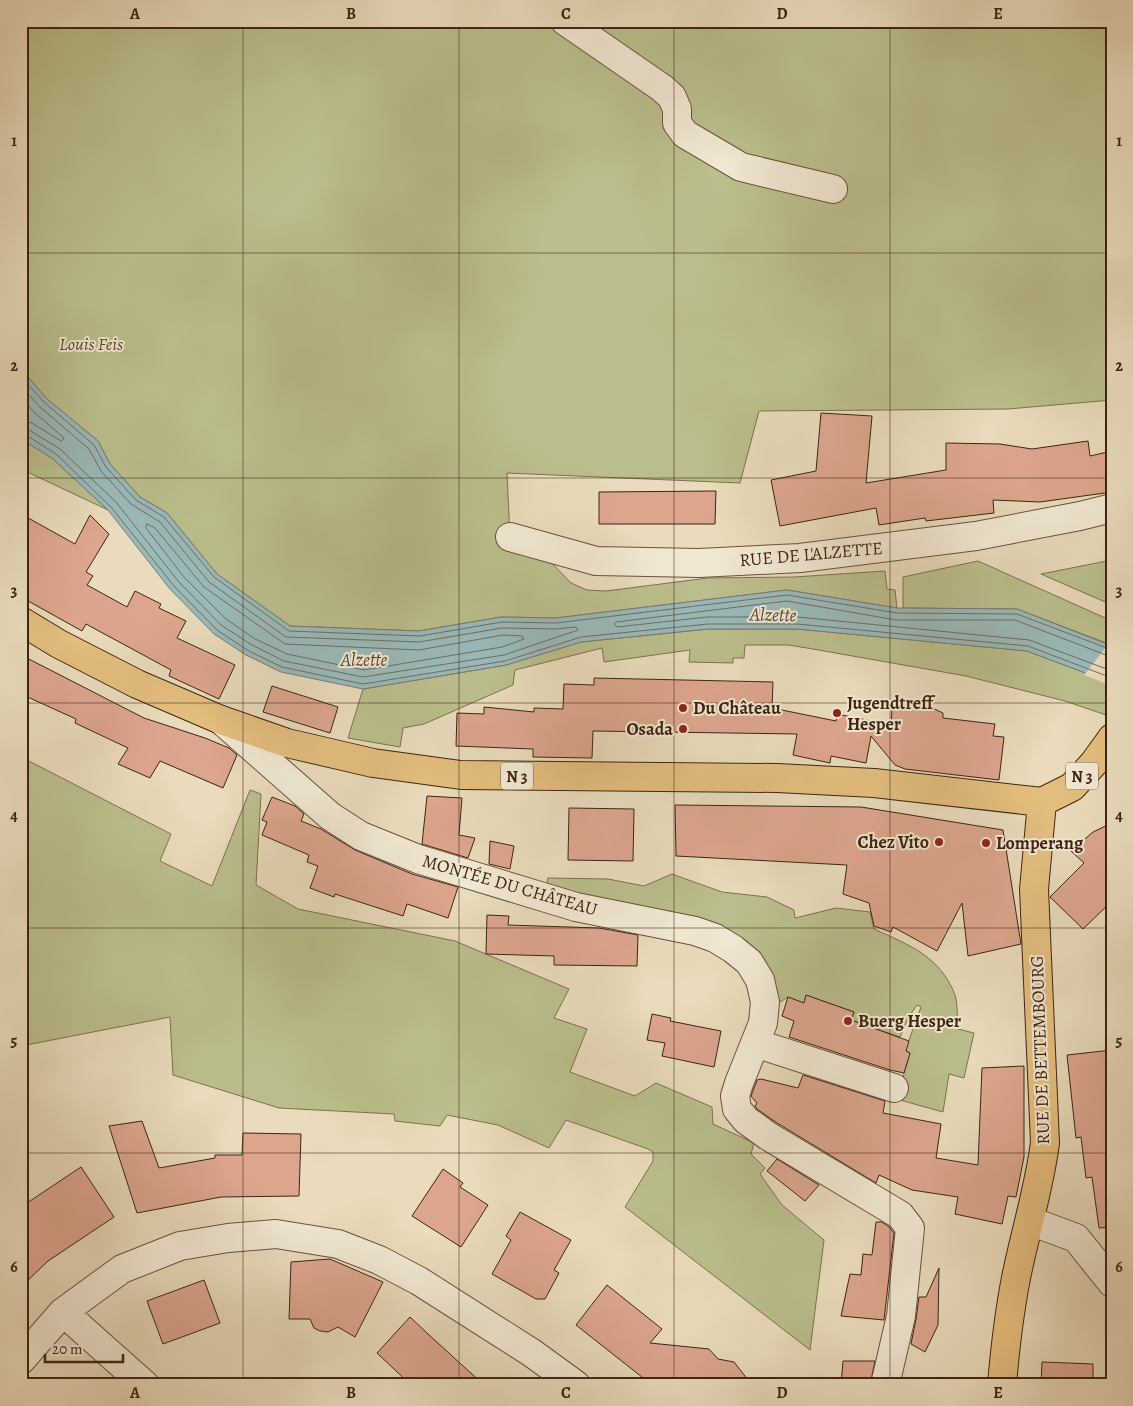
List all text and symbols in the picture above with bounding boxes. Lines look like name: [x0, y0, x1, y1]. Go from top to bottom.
text: A: [129, 3, 141, 25]
text: B: [346, 3, 356, 25]
text: C: [561, 3, 571, 25]
text: D: [776, 3, 788, 25]
text: E: [993, 3, 1003, 25]
text: 1: [11, 130, 17, 152]
text: 1: [1116, 130, 1122, 152]
park label: Louis Feis: [59, 332, 123, 356]
text: 2: [10, 355, 18, 377]
text: 2: [1115, 355, 1123, 377]
street label: RUE DE L'ALZETTE: [738, 536, 884, 572]
text: 3: [11, 580, 18, 602]
text: 3: [1116, 580, 1123, 602]
water label: Alzette: [748, 602, 797, 628]
water label: Alzette: [340, 647, 388, 673]
place label: Jugendtreff Hesper: [847, 691, 936, 736]
place label: Du Château: [693, 696, 781, 720]
marker: Du Château: [677, 702, 689, 714]
marker: Jugendtreff Hesper: [831, 707, 843, 719]
place label: Osada: [626, 717, 673, 741]
marker: Osada: [677, 723, 689, 735]
road number: N 3: [501, 762, 533, 789]
road number: N 3: [1066, 762, 1098, 789]
text: 4: [10, 805, 18, 827]
text: 4: [1115, 805, 1123, 827]
place label: Chez Vito: [857, 830, 929, 854]
place label: Lomperang: [996, 831, 1084, 855]
marker: Chez Vito: [933, 836, 945, 848]
marker: Lomperang: [980, 837, 992, 849]
street label: MONTÉE DU CHÂTEAU: [420, 849, 600, 921]
street label: RUE DE BETTEMBOURG: [1025, 955, 1055, 1145]
place label: Buerg Hesper: [858, 1009, 962, 1033]
marker: Buerg Hesper: [842, 1015, 854, 1027]
text: 5: [11, 1030, 18, 1052]
text: 5: [1116, 1030, 1123, 1052]
text: 6: [10, 1256, 18, 1278]
text: 6: [1115, 1256, 1123, 1278]
scale bar: [45, 1331, 122, 1363]
text: 20 m: [52, 1339, 83, 1359]
text: A: [129, 1382, 141, 1404]
text: B: [346, 1382, 356, 1404]
text: C: [561, 1382, 571, 1404]
text: D: [776, 1382, 788, 1404]
text: E: [993, 1382, 1003, 1404]

